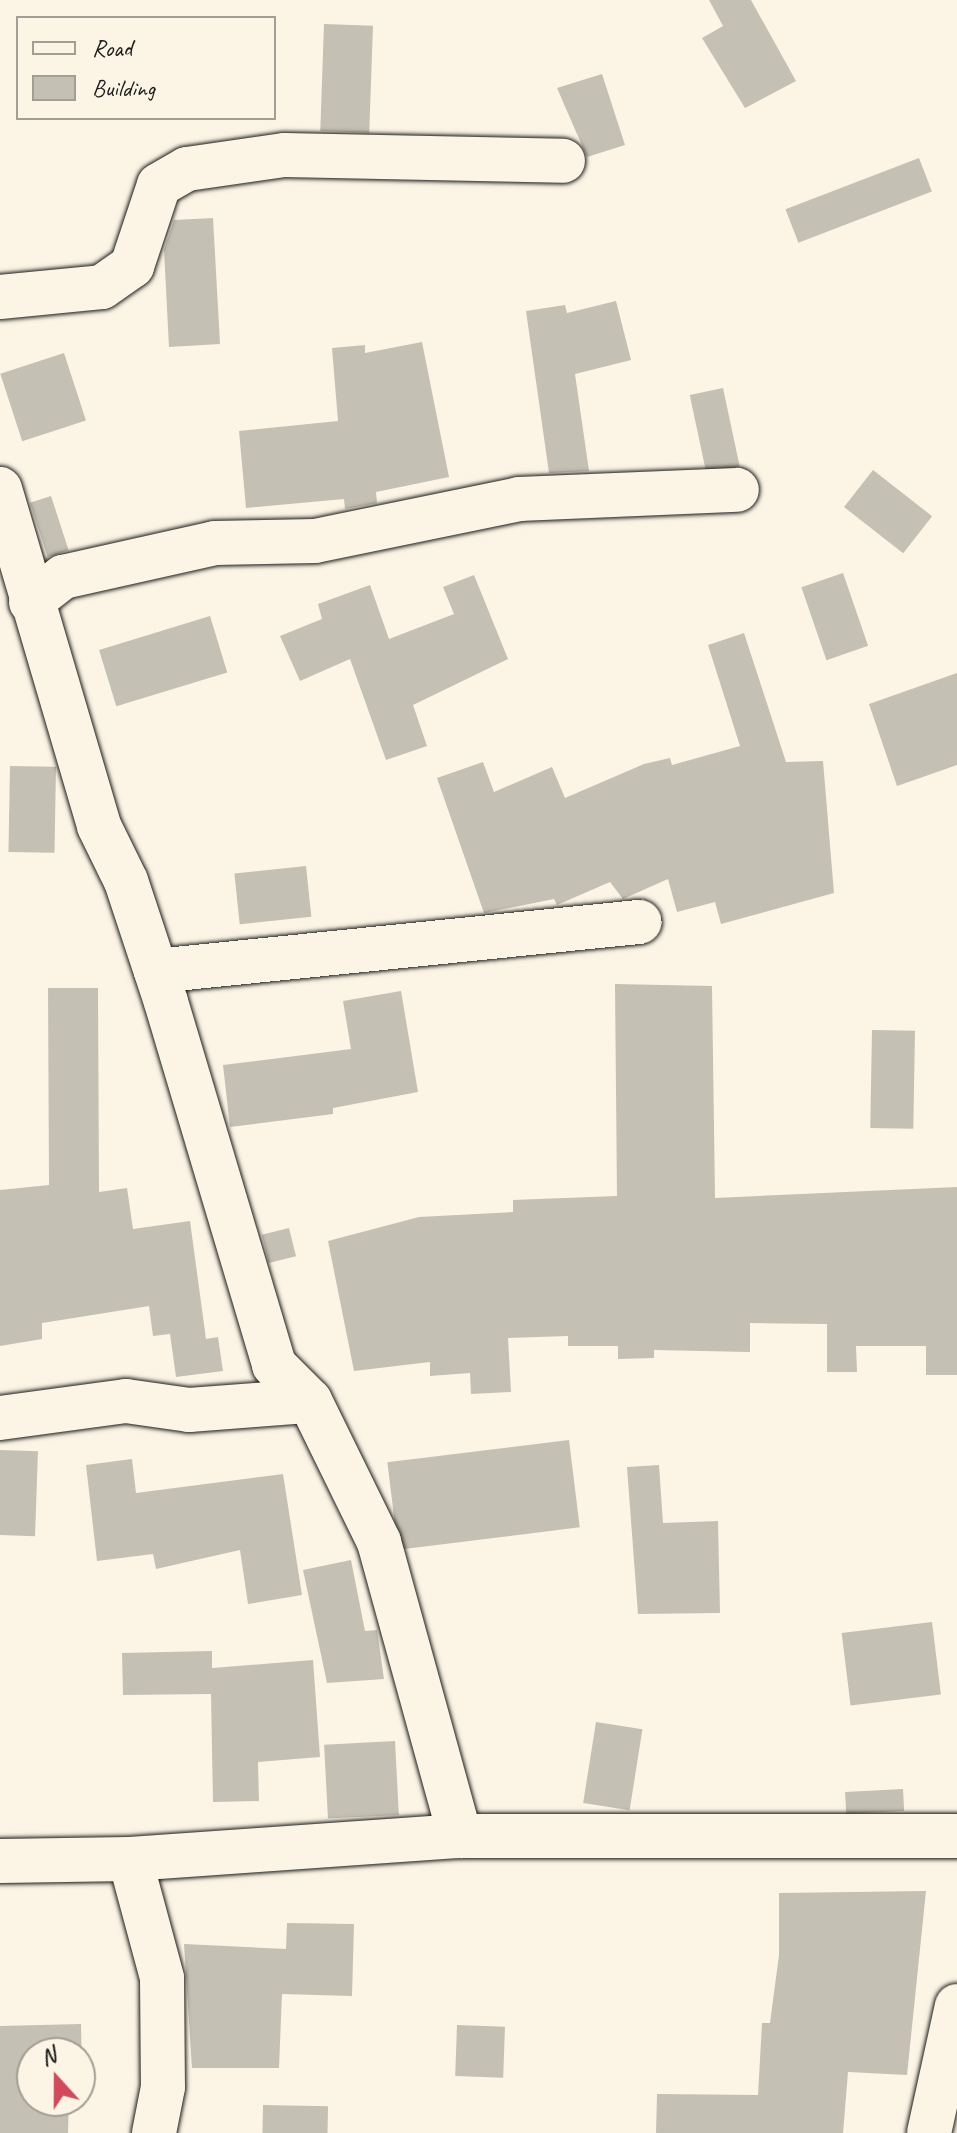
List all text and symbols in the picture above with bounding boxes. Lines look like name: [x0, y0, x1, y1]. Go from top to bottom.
legend: [16, 16, 276, 120]
text: Road: [92, 33, 132, 63]
text: Building: [92, 73, 155, 103]
north arrow: [16, 2037, 96, 2117]
text: N: [37, 2041, 59, 2072]

